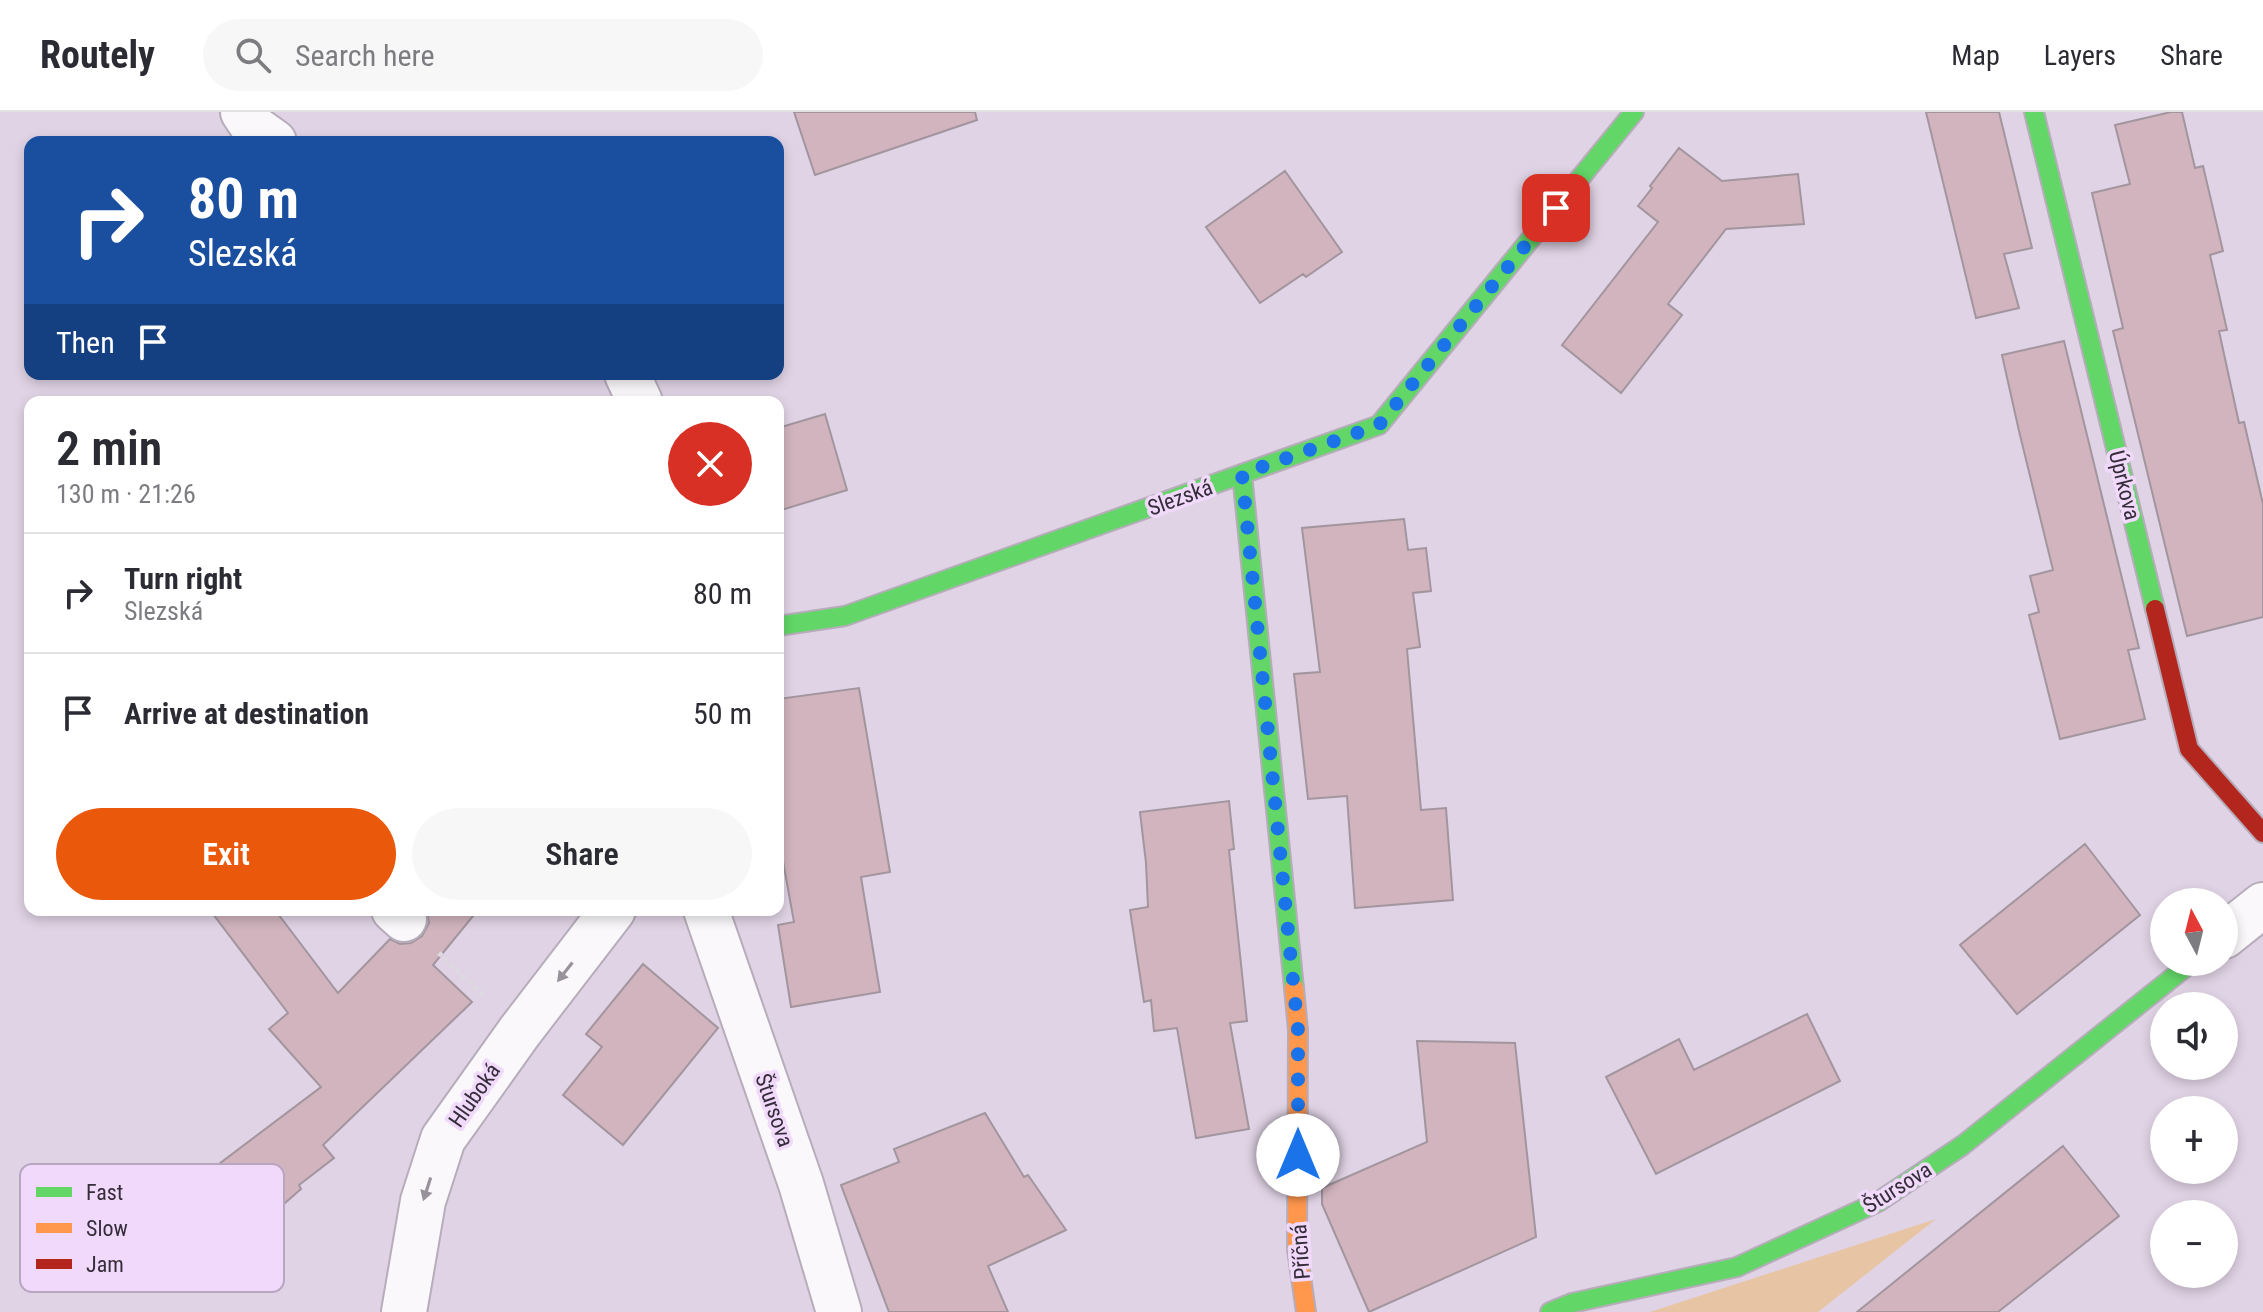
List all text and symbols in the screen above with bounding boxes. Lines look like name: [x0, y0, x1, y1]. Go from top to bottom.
search box: [203, 19, 763, 91]
text: Routely: [40, 33, 155, 77]
icon: search: [231, 33, 275, 77]
text: Search here: [295, 38, 435, 73]
text: Map: [1951, 39, 2000, 72]
text: Layers: [2044, 39, 2116, 72]
text: Share: [2160, 39, 2223, 72]
text: 80 m: [188, 166, 299, 232]
icon: right: [56, 168, 160, 272]
pin: [1522, 174, 1590, 242]
icon: arrive: [1534, 186, 1578, 230]
text: Slezská: [188, 233, 298, 275]
icon: arrive: [131, 320, 175, 364]
text: Then: [56, 325, 115, 360]
text: 2 min: [56, 420, 162, 477]
button: close: [668, 422, 752, 506]
street label: Úprkova: [2104, 448, 2146, 522]
street label: Slezská: [1144, 474, 1216, 521]
text: 130 m · 21:26: [56, 479, 196, 509]
text: Turn right: [124, 561, 242, 596]
icon: right: [56, 571, 100, 615]
text: 80 m: [693, 576, 752, 611]
text: Slezská: [124, 596, 203, 626]
icon: arrive: [56, 691, 100, 735]
text: Arrive at destination: [124, 696, 369, 731]
text: 50 m: [693, 696, 752, 731]
button: Exit: [56, 808, 396, 900]
button: Share: [412, 808, 752, 900]
north arrow: [2150, 888, 2238, 976]
map controls: [2150, 888, 2238, 1288]
one-way arrow: [558, 962, 574, 982]
button: sound: [2150, 992, 2238, 1080]
street label: Hluboká: [444, 1059, 505, 1132]
street label: Štursova: [750, 1070, 799, 1150]
button: +: [2150, 1096, 2238, 1184]
position arrow: [1256, 1113, 1340, 1197]
street label: Štursova: [1858, 1157, 1936, 1218]
legend: [20, 1164, 284, 1292]
one-way arrow: [420, 1178, 432, 1202]
text: Fast: [86, 1180, 123, 1205]
button: −: [2150, 1200, 2238, 1288]
text: Slow: [86, 1216, 128, 1241]
street label: Příčná: [1286, 1223, 1315, 1280]
text: Jam: [86, 1252, 124, 1277]

